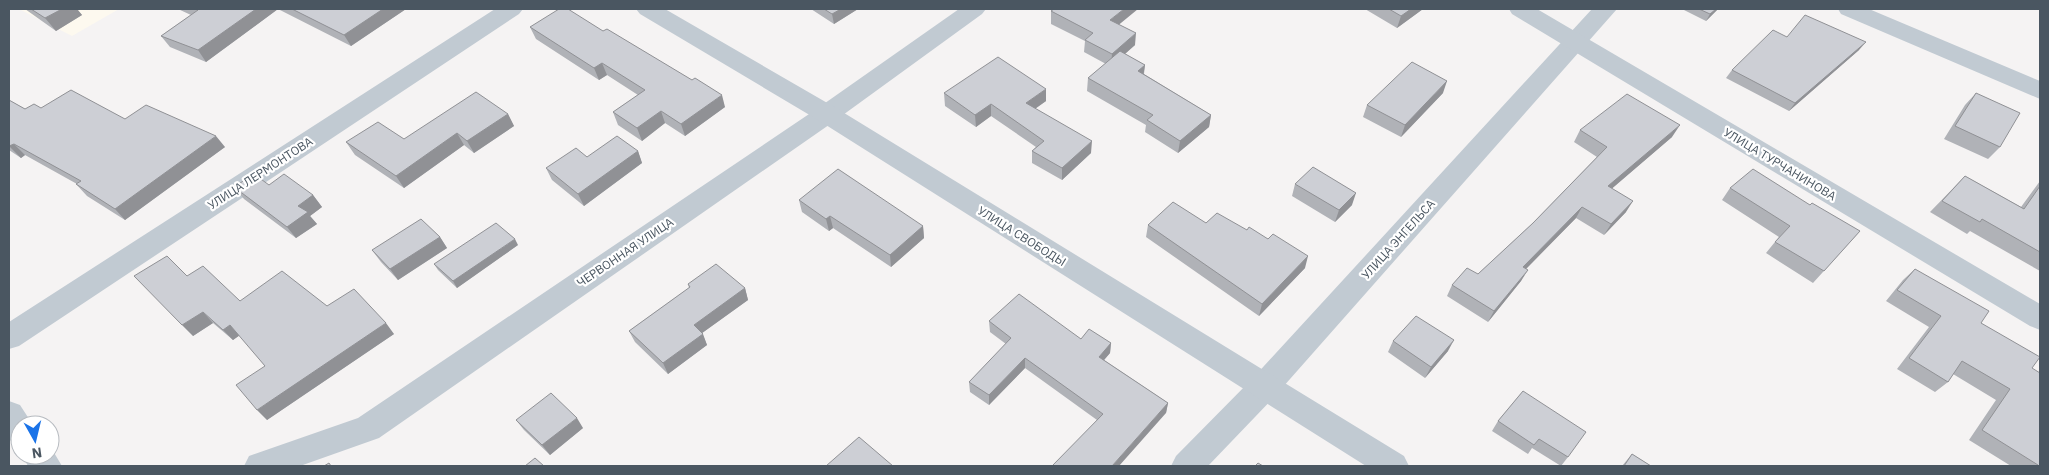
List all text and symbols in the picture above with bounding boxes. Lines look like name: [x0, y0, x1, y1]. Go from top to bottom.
street label: УЛИЦА ТУРЧАНИНОВА: [1721, 124, 1839, 204]
street label: УЛИЦА ЛЕРМОНТОВА: [205, 133, 316, 213]
street label: УЛИЦА ЭНГЕЛЬСА: [1358, 196, 1438, 282]
street label: УЛИЦА СВОБОДЫ: [975, 203, 1069, 269]
street label: ЧЕРВОННАЯ УЛИЦА: [574, 214, 676, 290]
north arrow: [10, 415, 60, 465]
text: N: [31, 443, 43, 462]

